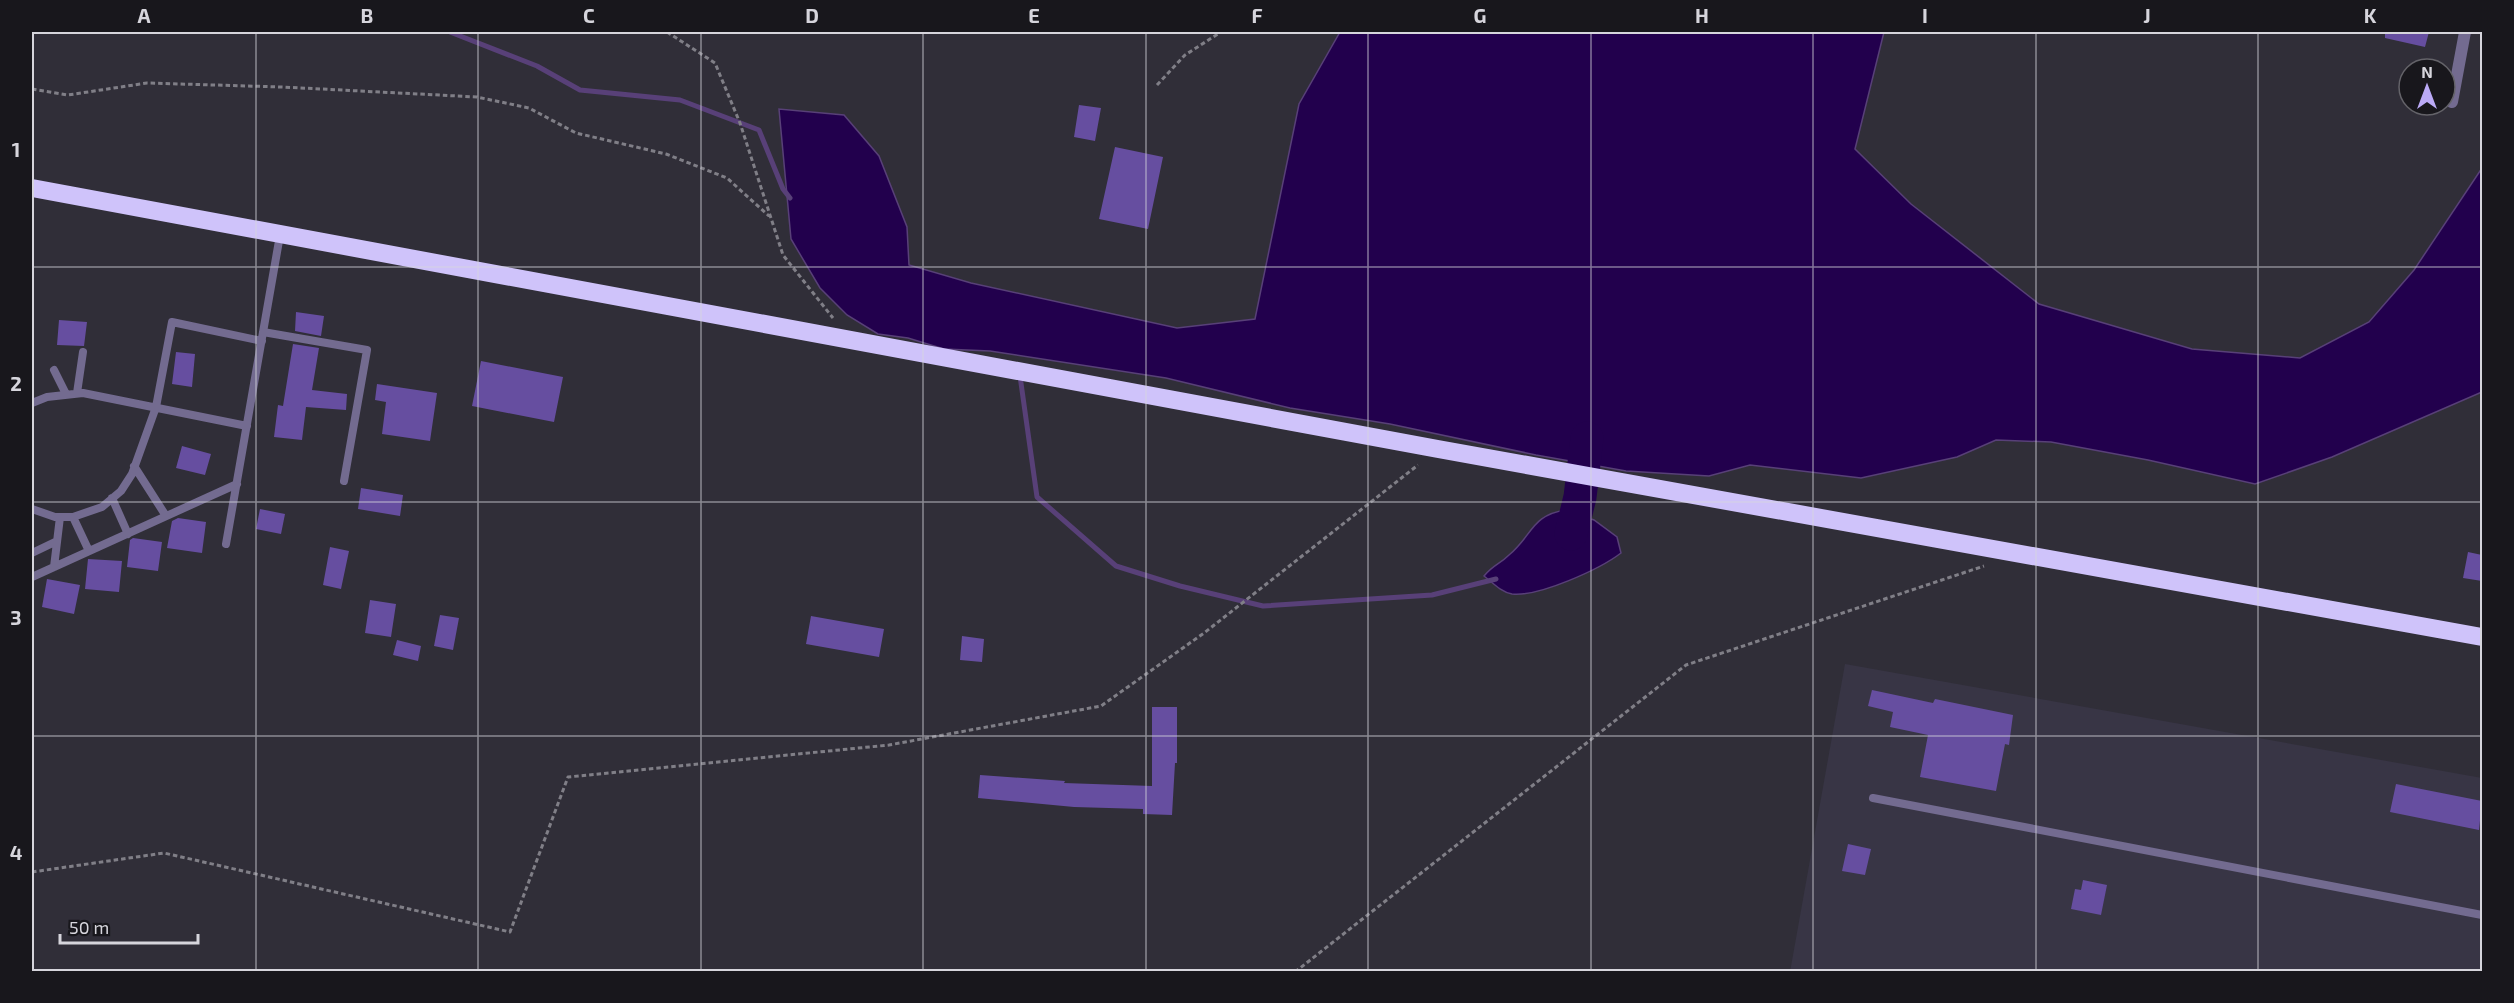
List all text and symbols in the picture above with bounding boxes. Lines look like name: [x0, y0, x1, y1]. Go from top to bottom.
text: A: [137, 3, 151, 27]
text: B: [361, 3, 373, 27]
text: C: [583, 3, 595, 27]
text: D: [805, 3, 819, 27]
text: E: [1028, 3, 1040, 27]
text: F: [1251, 3, 1263, 27]
text: G: [1474, 3, 1486, 27]
text: H: [1695, 3, 1709, 27]
text: I: [1922, 3, 1928, 27]
text: J: [2143, 3, 2151, 27]
text: K: [2364, 3, 2377, 27]
north arrow: [2397, 57, 2457, 117]
text: N: [2421, 62, 2433, 81]
text: 1: [12, 137, 20, 161]
text: 2: [10, 371, 22, 395]
text: 3: [10, 605, 22, 629]
text: 4: [10, 840, 23, 864]
scale bar: [60, 907, 198, 945]
text: 50 m: [69, 916, 109, 938]

